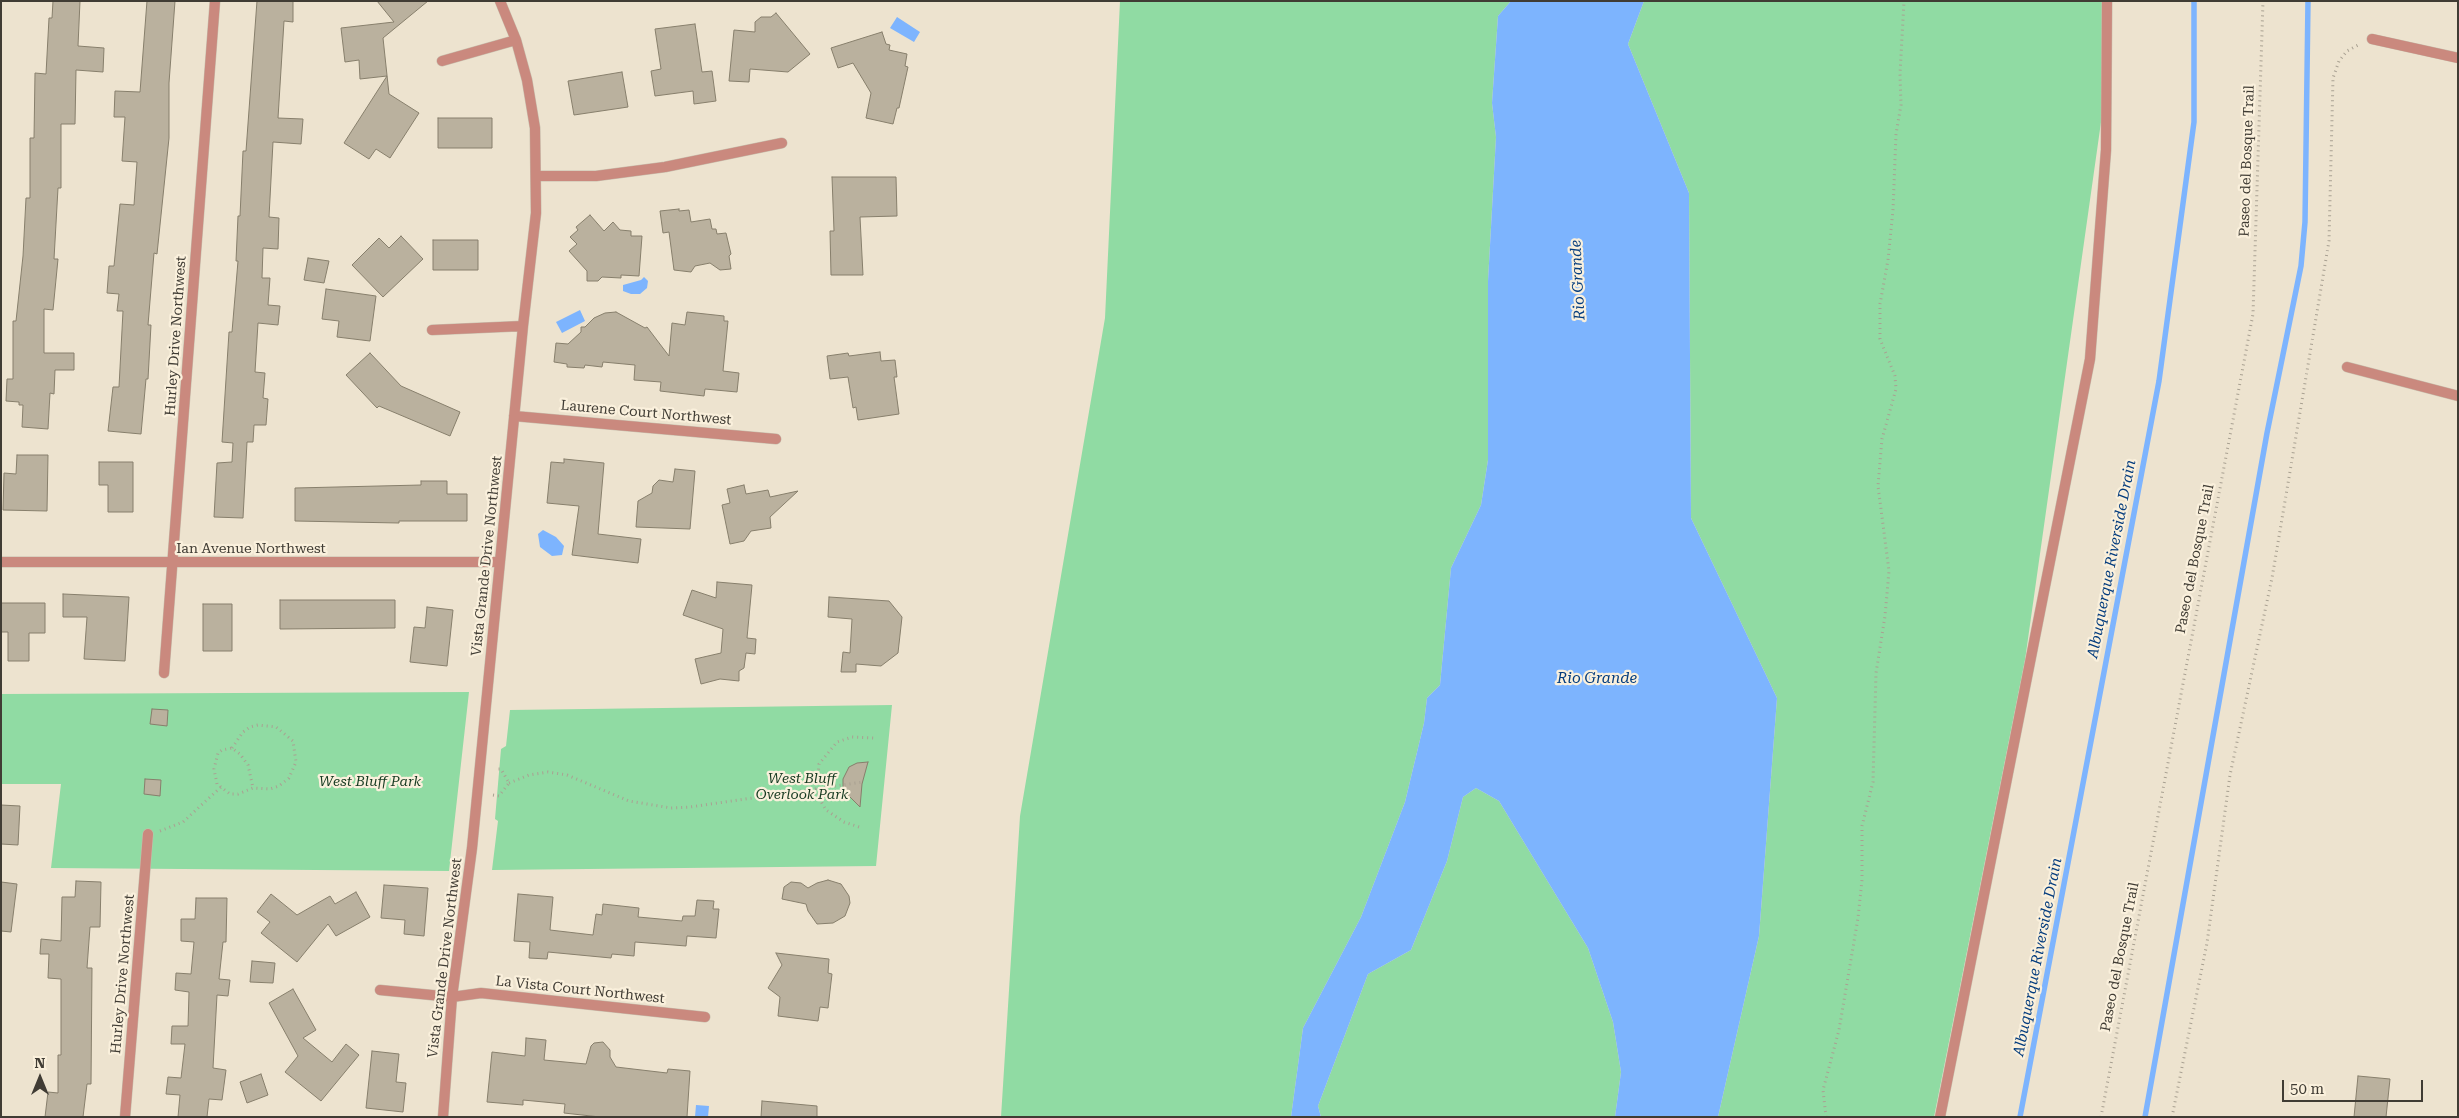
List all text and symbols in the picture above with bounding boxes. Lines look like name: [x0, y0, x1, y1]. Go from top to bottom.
street label: Paseo del Bosque Trail: [2236, 85, 2258, 237]
water label: Rio Grande: [1567, 239, 1589, 321]
street label: Hurley Drive Northwest: [162, 255, 190, 417]
street label: Laurene Court Northwest: [560, 397, 732, 429]
street label: Vista Grande Drive Northwest: [468, 455, 506, 657]
water label: Albuquerque Riverside Drain: [2084, 458, 2140, 660]
street label: Paseo del Bosque Trail: [2172, 483, 2218, 635]
street label: Ian Avenue Northwest: [176, 541, 326, 557]
water label: Rio Grande: [1557, 670, 1637, 688]
park label: West Bluff Overlook Park: [756, 771, 848, 804]
park label: West Bluff Park: [319, 774, 421, 790]
water label: Albuquerque Riverside Drain: [2010, 856, 2066, 1058]
street label: Vista Grande Drive Northwest: [424, 857, 466, 1059]
street label: Paseo del Bosque Trail: [2097, 881, 2143, 1033]
street label: Hurley Drive Northwest: [108, 893, 138, 1055]
street label: La Vista Court Northwest: [495, 973, 665, 1007]
north arrow: [15, 1053, 65, 1103]
text: N: [35, 1055, 45, 1071]
scale bar: [2284, 1070, 2425, 1102]
text: 50 m: [2290, 1080, 2324, 1098]

